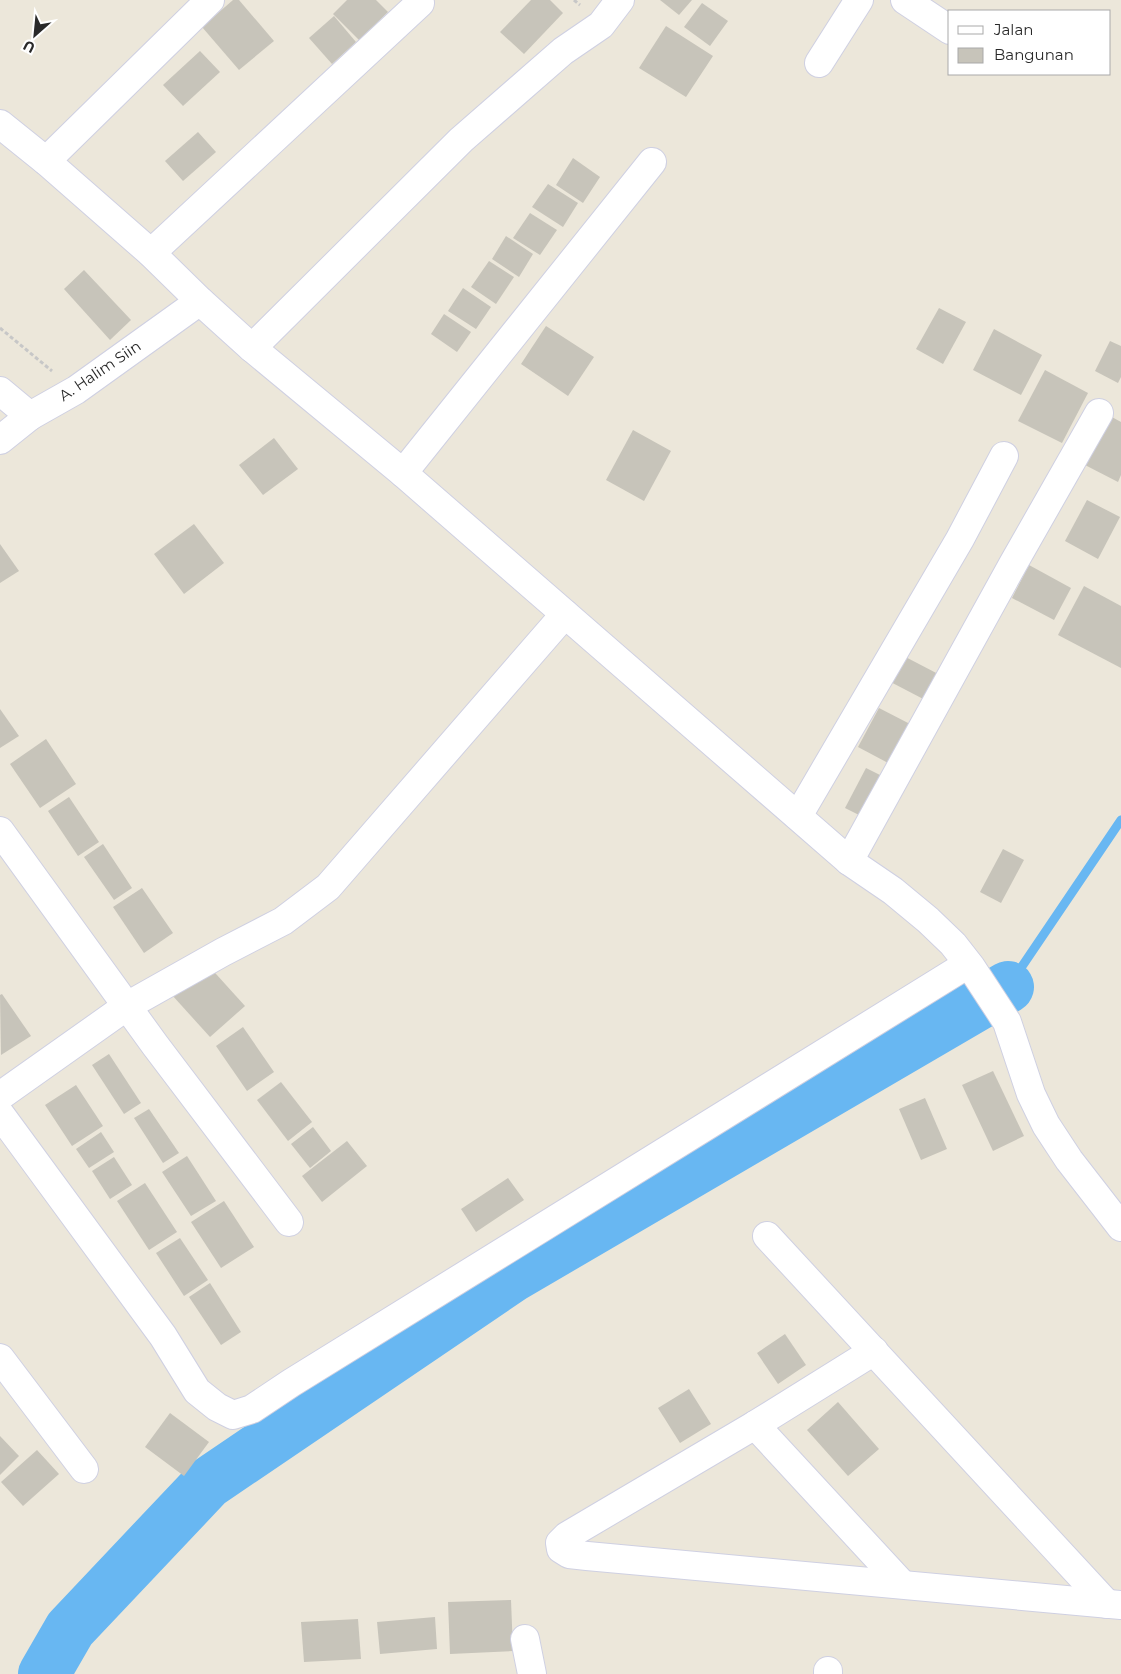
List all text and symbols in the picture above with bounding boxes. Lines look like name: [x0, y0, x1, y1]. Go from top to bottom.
north arrow: [10, 10, 60, 60]
legend: [948, 10, 1111, 75]
text: Jalan: [993, 20, 1033, 39]
text: U: [20, 36, 38, 57]
text: Bangunan: [994, 45, 1074, 64]
street label: A. Halim Siin: [55, 336, 144, 405]

